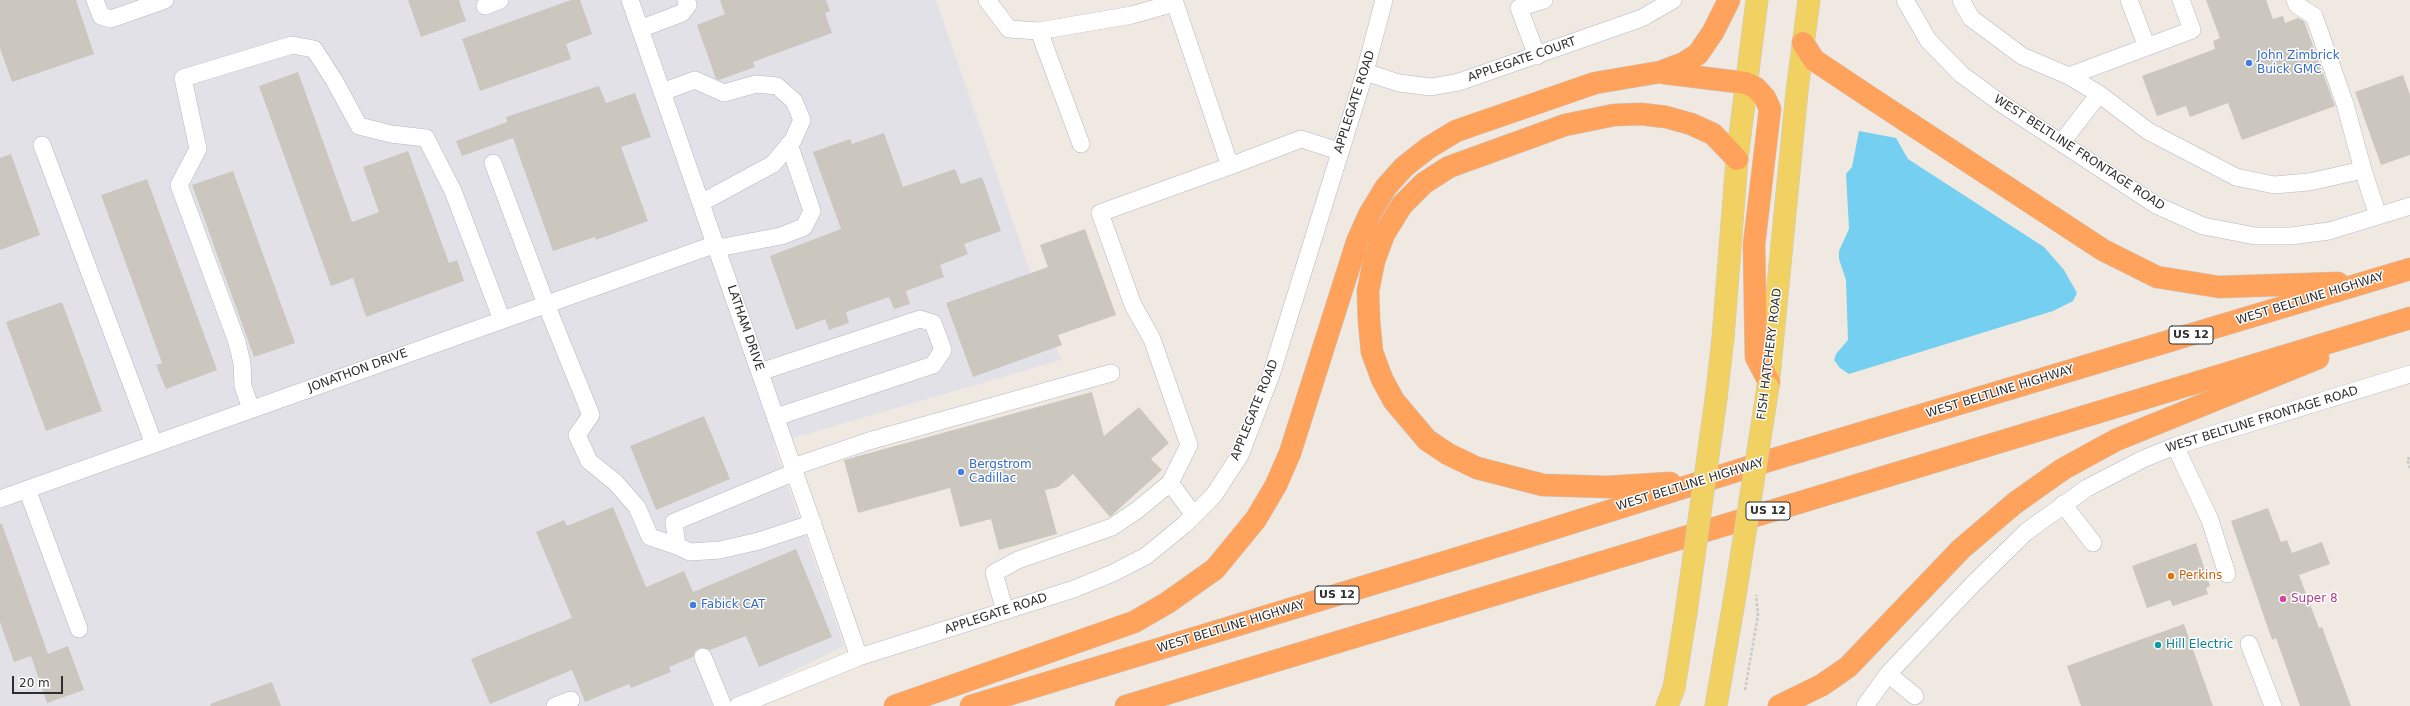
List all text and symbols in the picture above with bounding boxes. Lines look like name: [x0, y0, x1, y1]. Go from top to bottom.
street label: APPLEGATE COURT: [1466, 35, 1578, 85]
street label: APPLEGATE ROAD: [1332, 49, 1378, 155]
place label: John Zimbrick Buick GMC: [2257, 49, 2340, 77]
marker: John Zimbrick Buick GMC: [2244, 58, 2254, 68]
street label: WEST BELTLINE FRONTAGE ROAD: [1991, 92, 2167, 214]
street label: WEST BELTLINE HIGHWAY: [2234, 270, 2386, 328]
street label: LATHAM DRIVE: [724, 283, 766, 373]
street label: FISH HATCHERY ROAD: [1755, 287, 1785, 421]
road number: US 12: [2169, 326, 2213, 344]
street label: JONATHON DRIVE: [306, 346, 410, 396]
street label: APPLEGATE ROAD: [1228, 358, 1282, 462]
street label: WEST BELTLINE HIGHWAY: [1924, 363, 2076, 421]
street label: WEST BELTLINE FRONTAGE ROAD: [2164, 384, 2360, 456]
street label: WEST BELTLINE HIGHWAY: [1614, 456, 1766, 514]
place label: Bergstrom Cadillac: [969, 458, 1032, 486]
marker: Bergstrom Cadillac: [956, 467, 966, 477]
road number: US 12: [1746, 502, 1790, 520]
place label: Perkins: [2179, 569, 2222, 583]
marker: Perkins: [2166, 571, 2176, 581]
road number: US 12: [1315, 586, 1359, 604]
street label: APPLEGATE ROAD: [943, 591, 1049, 637]
place label: Super 8: [2291, 592, 2338, 606]
marker: Super 8: [2278, 594, 2288, 604]
place label: Fabick CAT: [701, 598, 765, 612]
street label: WEST BELTLINE HIGHWAY: [1155, 598, 1307, 656]
marker: Fabick CAT: [688, 600, 698, 610]
place label: Hill Electric: [2166, 638, 2233, 652]
marker: Hill Electric: [2153, 640, 2163, 650]
scale bar: [14, 668, 65, 694]
text: 20 m: [19, 676, 50, 690]

